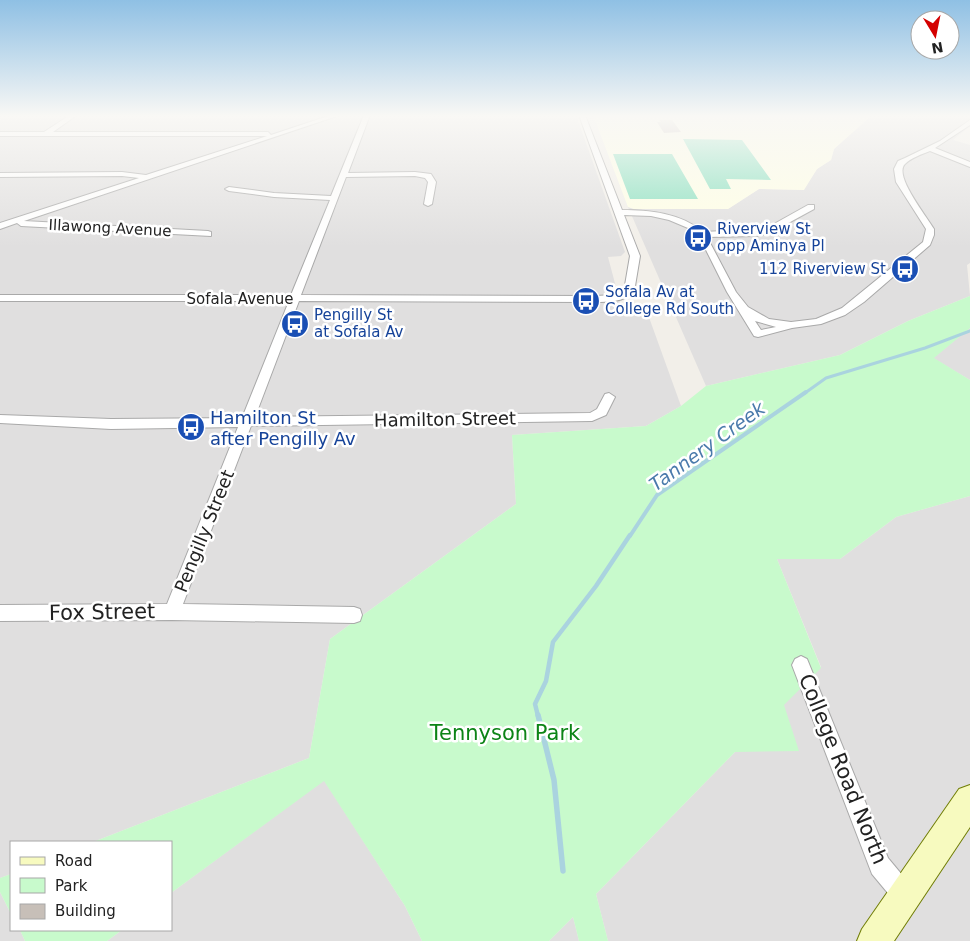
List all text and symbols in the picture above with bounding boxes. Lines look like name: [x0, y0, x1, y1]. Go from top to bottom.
north arrow: [910, 10, 960, 60]
text: N: [930, 39, 944, 57]
street label: Illawong Avenue: [48, 216, 172, 240]
place label: Riverview St opp Aminya Pl: [717, 220, 825, 255]
bus stop icon: Riverview St opp Aminya Pl: [683, 223, 713, 253]
bus stop icon: 112 Riverview St: [890, 254, 920, 284]
place label: 112 Riverview St: [759, 260, 886, 278]
place label: Sofala Av at College Rd South: [605, 283, 734, 318]
bus stop icon: Sofala Av at College Rd South: [571, 286, 601, 316]
street label: Sofala Avenue: [186, 290, 294, 308]
place label: Pengilly St at Sofala Av: [314, 306, 404, 341]
bus stop icon: Pengilly St at Sofala Av: [280, 309, 310, 339]
water label: Tannery Creek: [645, 396, 770, 495]
place label: Hamilton St after Pengilly Av: [210, 407, 356, 449]
street label: Hamilton Street: [374, 407, 516, 431]
bus stop icon: Hamilton St after Pengilly Av: [176, 412, 206, 442]
street label: Pengilly Street: [170, 467, 238, 595]
street label: Fox Street: [49, 599, 155, 625]
street label: College Road North: [794, 670, 892, 868]
park label: Tennyson Park: [429, 721, 581, 745]
legend: [10, 841, 172, 931]
text: Road: [55, 852, 93, 870]
text: Park: [55, 877, 88, 895]
text: Building: [55, 902, 116, 920]

